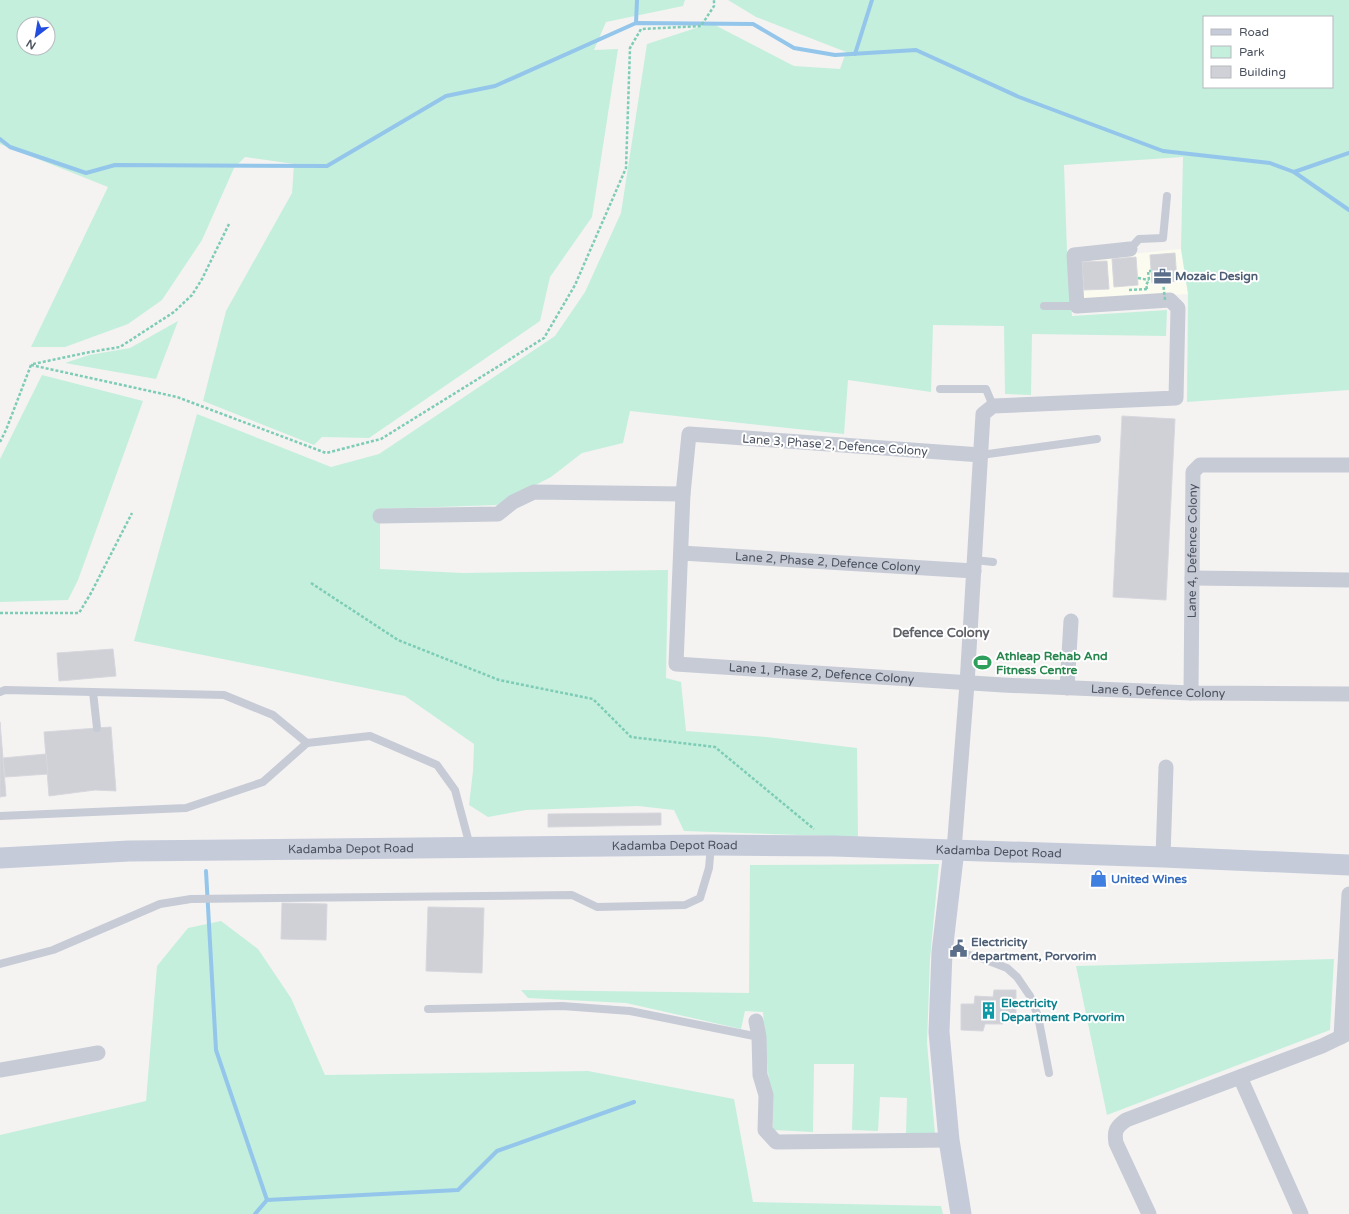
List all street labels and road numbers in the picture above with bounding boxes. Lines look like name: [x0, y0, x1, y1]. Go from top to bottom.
street label: Lane 3, Phase 2, Defence Colony: [742, 432, 929, 458]
street label: Lane 4, Defence Colony: [1185, 483, 1200, 618]
street label: Lane 2, Phase 2, Defence Colony: [735, 549, 921, 575]
street label: Lane 1, Phase 2, Defence Colony: [728, 660, 915, 686]
street label: Lane 6, Defence Colony: [1091, 682, 1226, 700]
street label: Kadamba Depot Road: [612, 838, 738, 853]
street label: Kadamba Depot Road: [288, 841, 414, 856]
street label: Kadamba Depot Road: [936, 842, 1062, 861]

